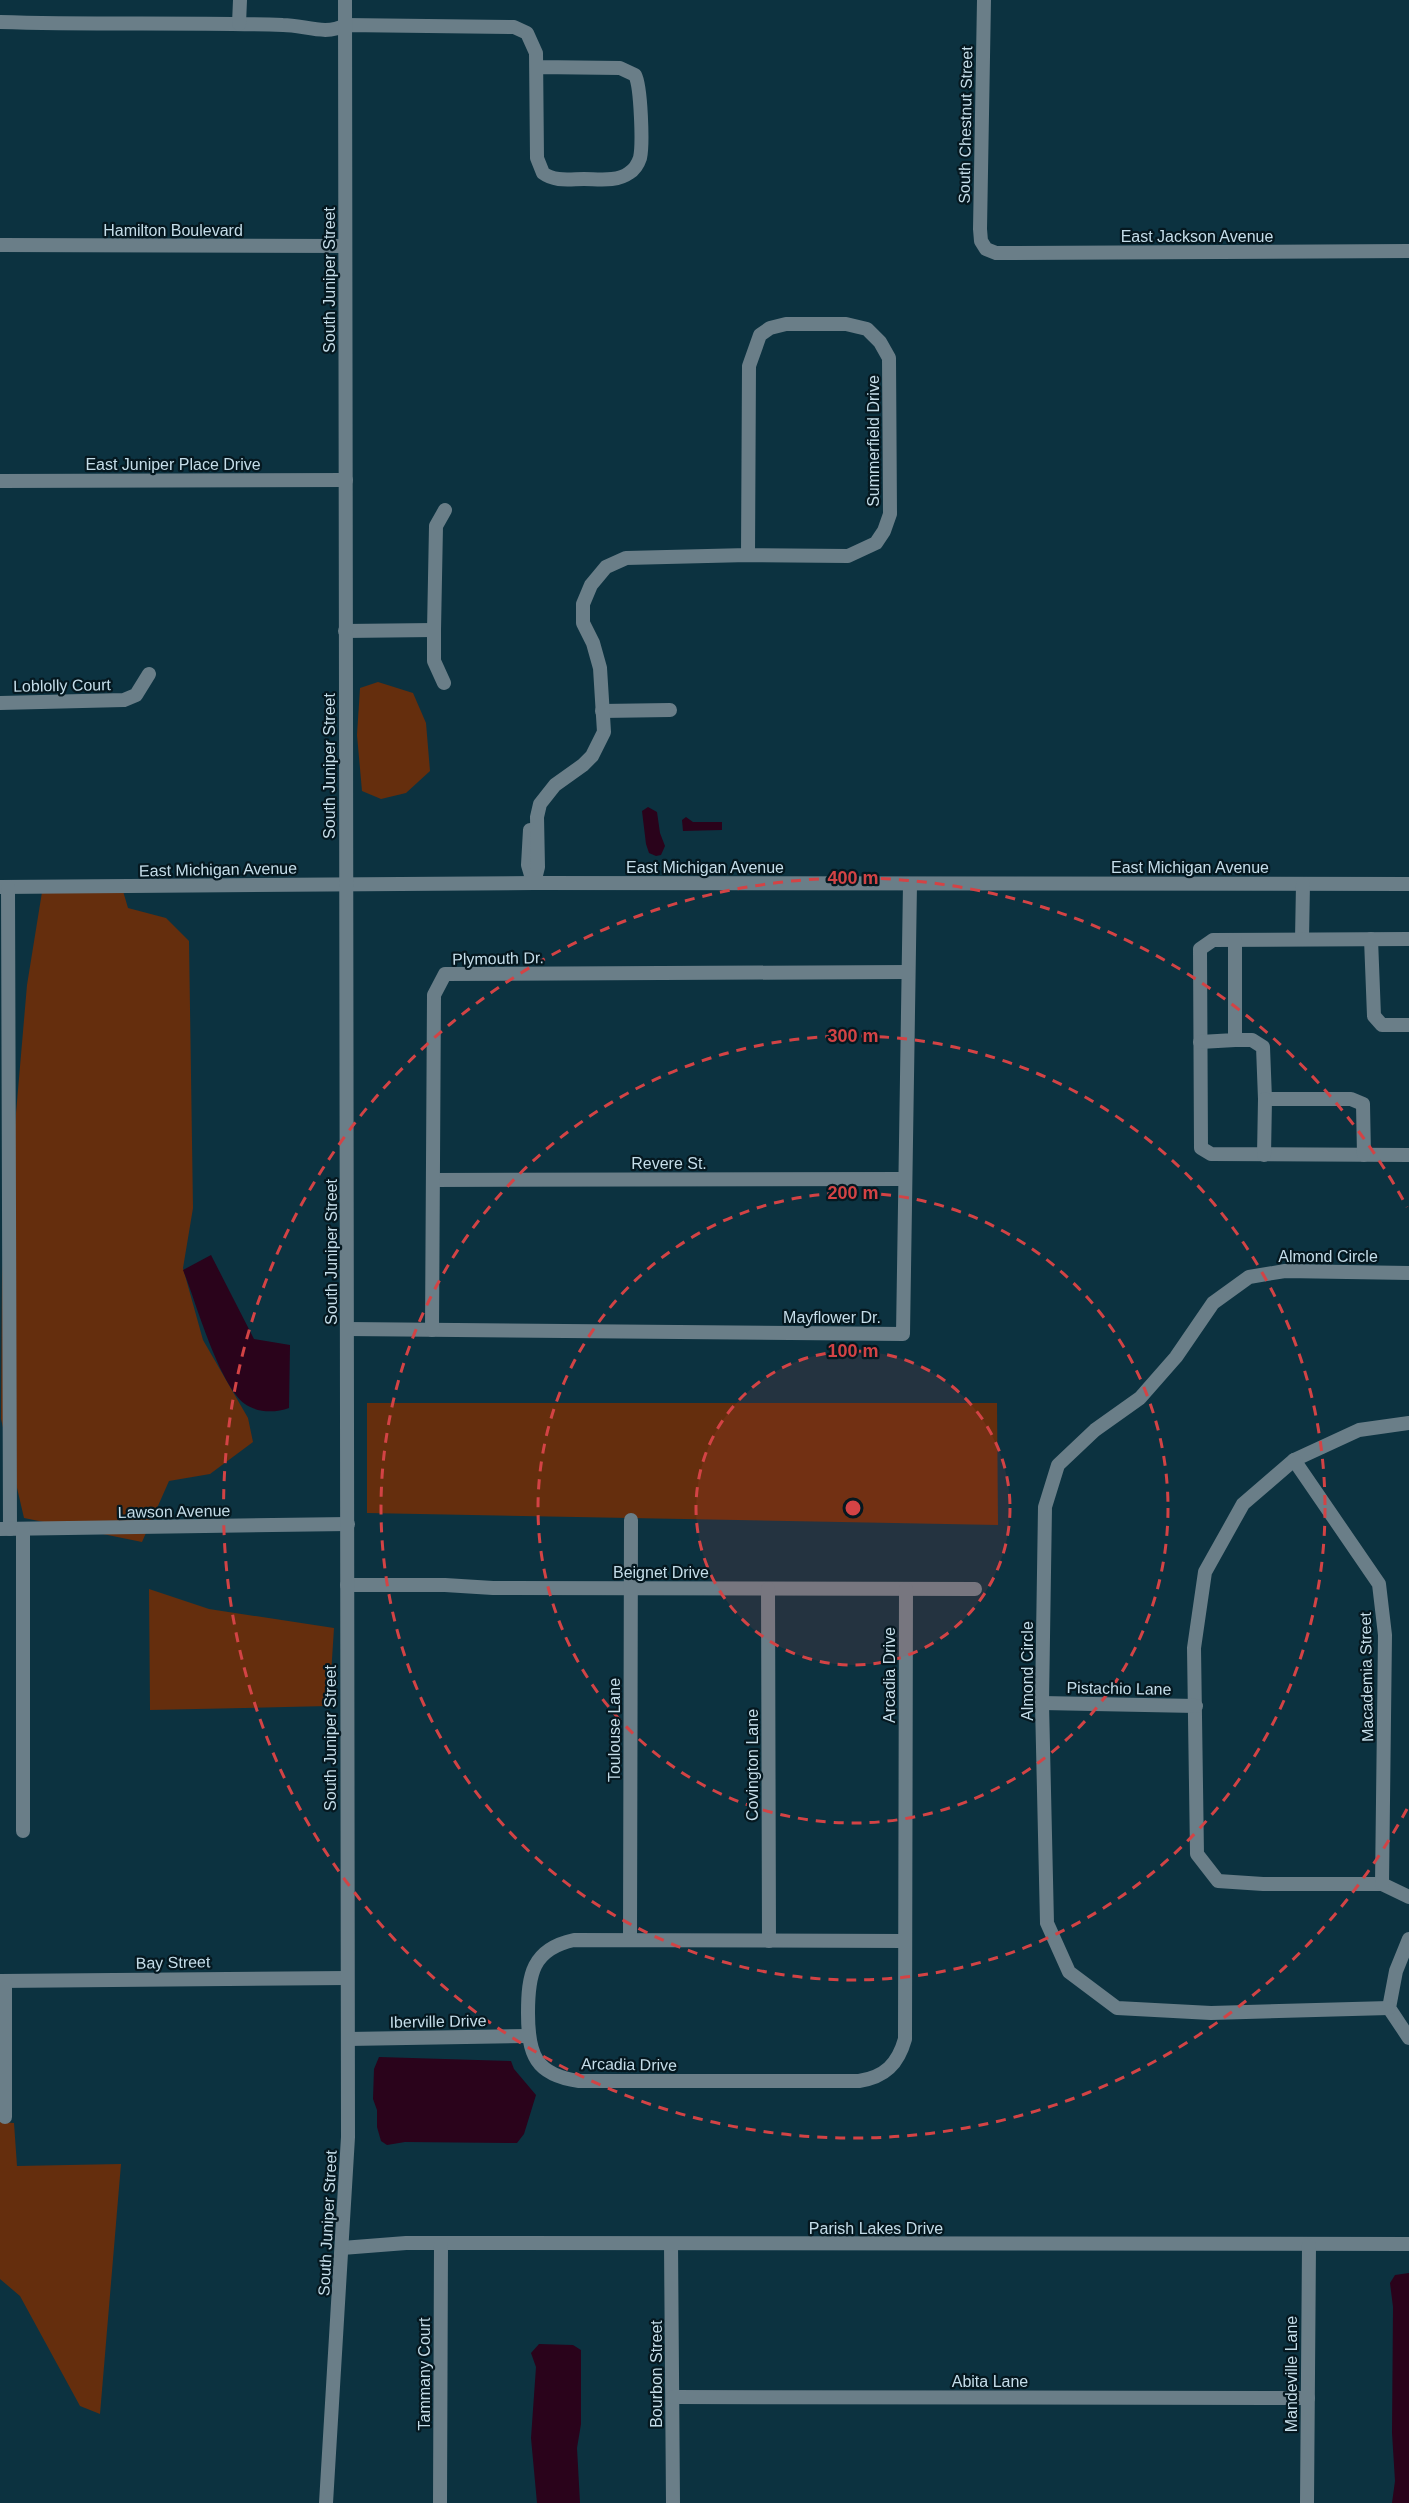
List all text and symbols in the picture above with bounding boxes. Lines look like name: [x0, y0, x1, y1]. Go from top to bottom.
street label: South Chestnut Street: [956, 46, 975, 204]
street label: South Juniper Street: [321, 207, 338, 353]
street label: Hamilton Boulevard: [103, 222, 243, 239]
street label: East Jackson Avenue: [1121, 228, 1273, 245]
street label: Summerfield Drive: [865, 375, 882, 507]
street label: East Juniper Place Drive: [85, 456, 261, 473]
street label: Loblolly Court: [13, 676, 112, 695]
street label: South Juniper Street: [321, 693, 338, 839]
street label: East Michigan Avenue: [626, 859, 784, 876]
street label: East Michigan Avenue: [1111, 859, 1269, 876]
street label: East Michigan Avenue: [139, 860, 297, 879]
text: 400 m: [827, 868, 879, 888]
street label: Plymouth Dr.: [452, 949, 544, 968]
text: 300 m: [827, 1026, 879, 1046]
street label: Revere St.: [631, 1155, 707, 1172]
street label: South Juniper Street: [323, 1179, 340, 1325]
text: 200 m: [827, 1183, 879, 1203]
street label: Almond Circle: [1278, 1248, 1378, 1265]
street label: Mayflower Dr.: [783, 1309, 881, 1326]
text: 100 m: [827, 1341, 879, 1361]
centre of rings: [843, 1498, 863, 1518]
street label: Lawson Avenue: [118, 1502, 231, 1521]
street label: Beignet Drive: [613, 1564, 709, 1581]
street label: Macademia Street: [1357, 1611, 1376, 1742]
street label: Almond Circle: [1019, 1621, 1036, 1721]
street label: Arcadia Drive: [881, 1627, 898, 1723]
street label: South Juniper Street: [322, 1665, 339, 1811]
street label: Toulouse Lane: [606, 1678, 623, 1782]
street label: Pistachio Lane: [1066, 1679, 1172, 1698]
street label: Covington Lane: [744, 1709, 761, 1821]
street label: Bay Street: [136, 1953, 211, 1972]
street label: Iberville Drive: [389, 2012, 487, 2031]
street label: Arcadia Drive: [581, 2055, 677, 2074]
street label: South Juniper Street: [315, 2149, 340, 2296]
street label: Parish Lakes Drive: [809, 2220, 943, 2237]
street label: Mandeville Lane: [1283, 2316, 1300, 2432]
street label: Tammany Court: [416, 2317, 433, 2430]
street label: Bourbon Street: [648, 2320, 665, 2428]
street label: Abita Lane: [952, 2373, 1028, 2390]

